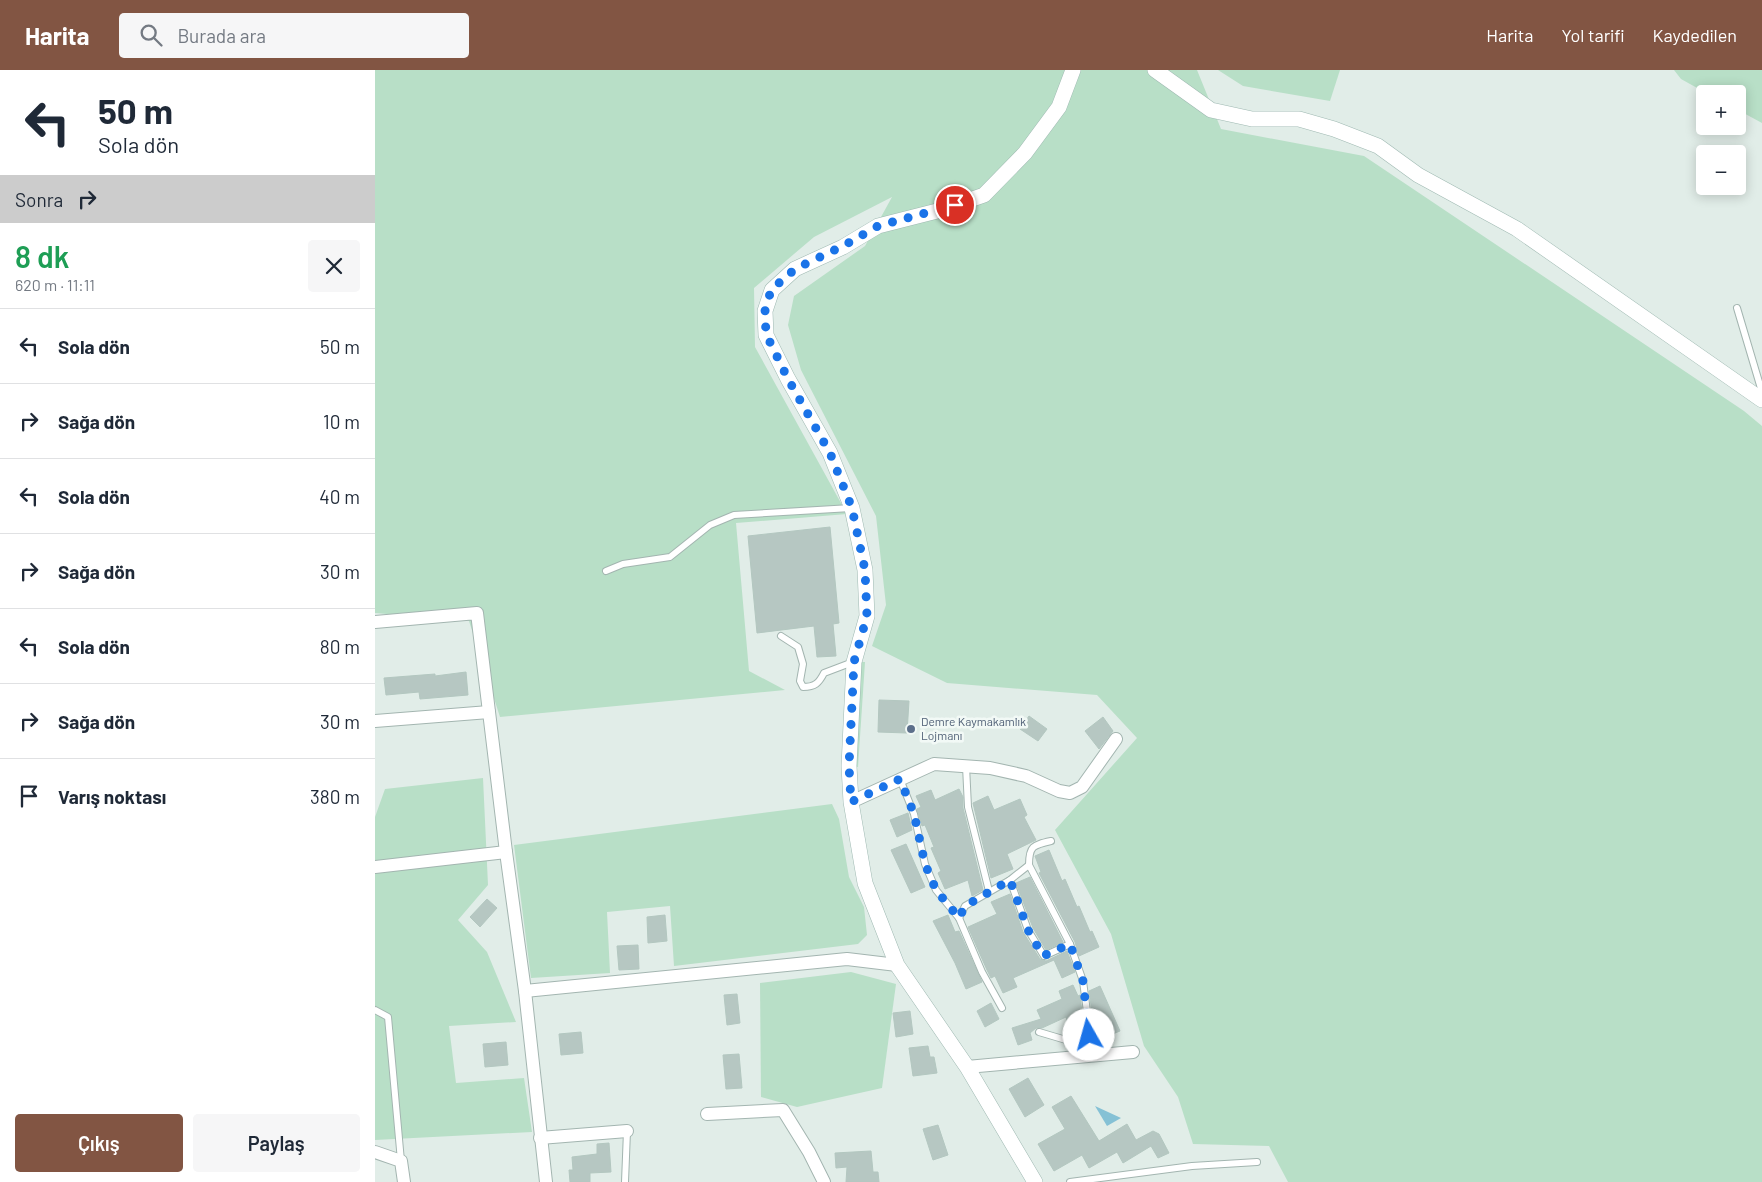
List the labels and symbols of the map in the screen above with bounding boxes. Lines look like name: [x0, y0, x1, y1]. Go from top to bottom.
pin: [934, 184, 976, 226]
place label: Demre Kaymakamlık Lojmanı: [921, 714, 1026, 742]
marker: Demre Kaymakamlık Lojmanı: [905, 723, 917, 735]
position arrow: [1062, 1008, 1114, 1060]

